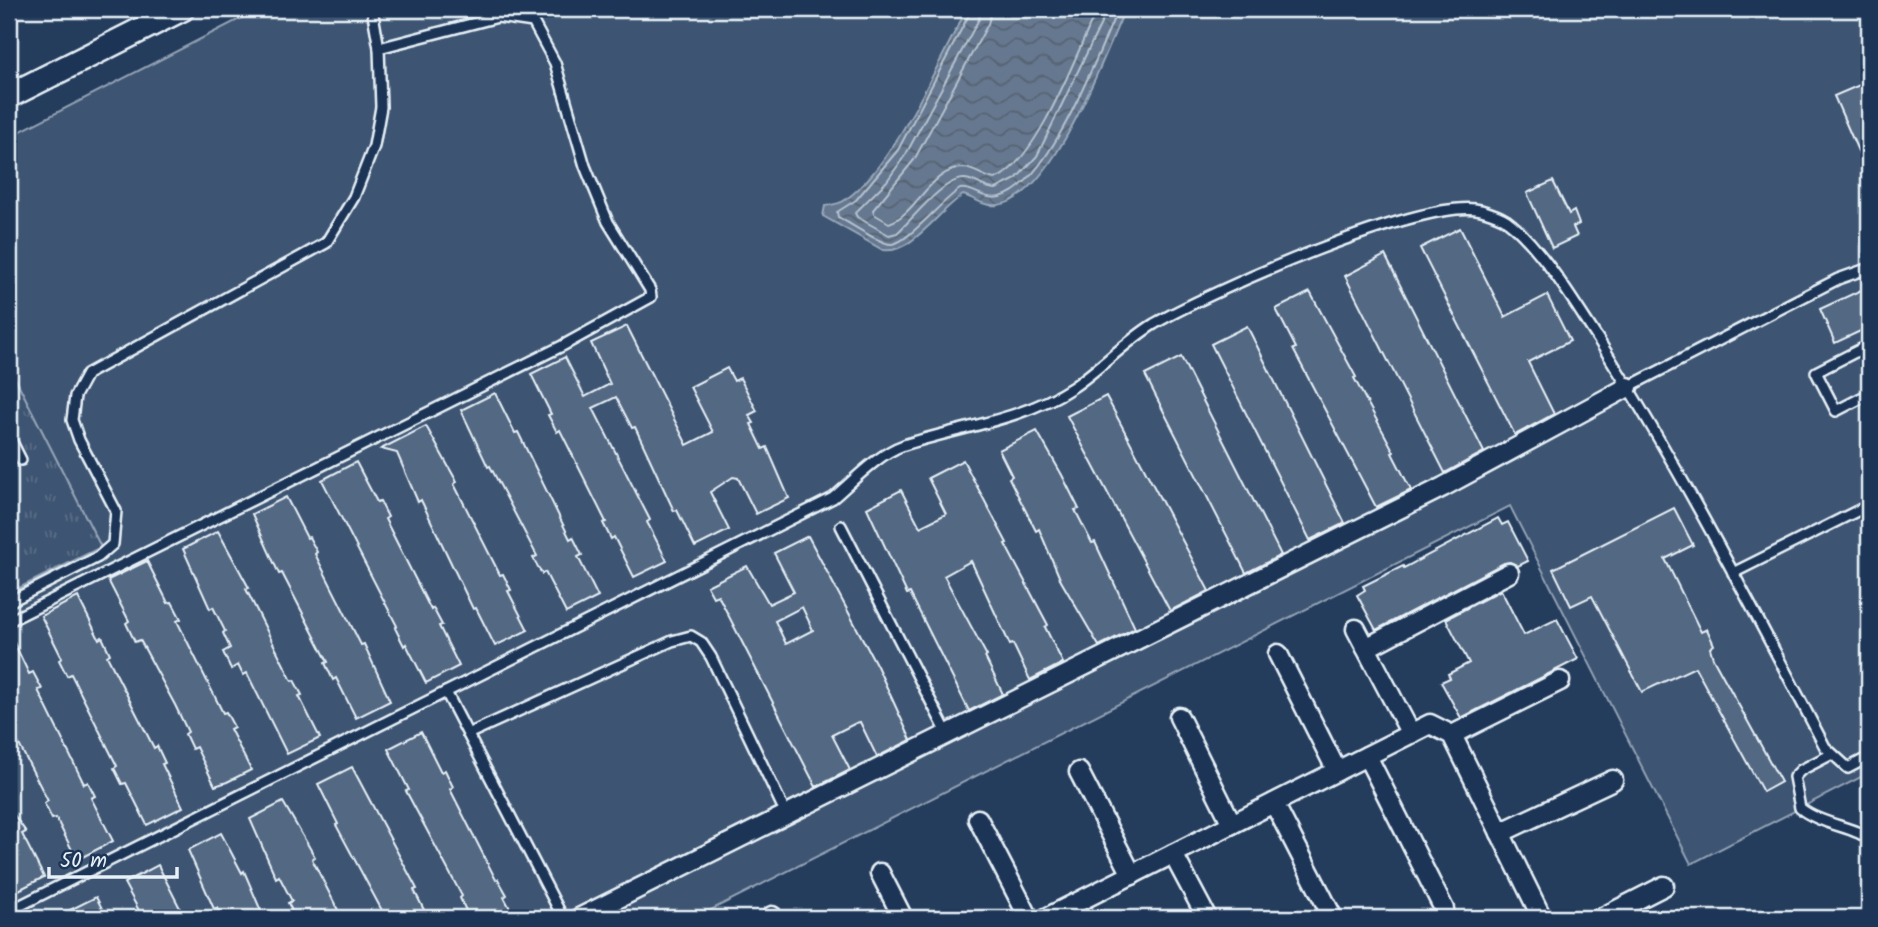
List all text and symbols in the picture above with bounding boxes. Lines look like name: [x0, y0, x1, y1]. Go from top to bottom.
scale bar: [49, 836, 177, 880]
text: 50 m: [60, 845, 107, 878]

